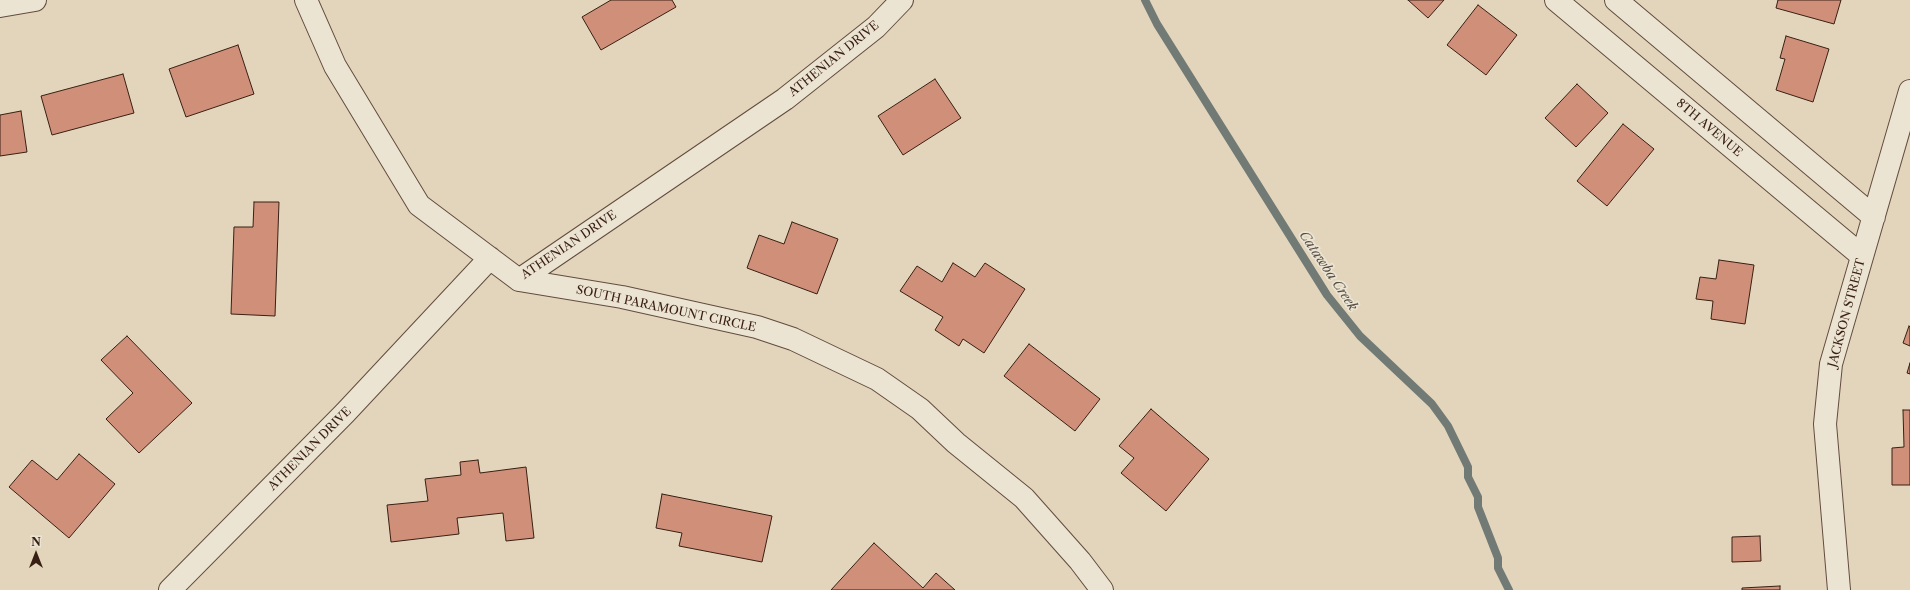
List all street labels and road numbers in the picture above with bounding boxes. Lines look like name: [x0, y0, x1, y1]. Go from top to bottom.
street label: ATHENIAN DRIVE: [786, 18, 882, 100]
street label: 8TH AVENUE: [1673, 96, 1745, 160]
street label: ATHENIAN DRIVE: [519, 208, 619, 282]
street label: JACKSON STREET: [1826, 257, 1868, 369]
street label: SOUTH PARAMOUNT CIRCLE: [575, 283, 757, 335]
street label: ATHENIAN DRIVE: [265, 404, 355, 494]

